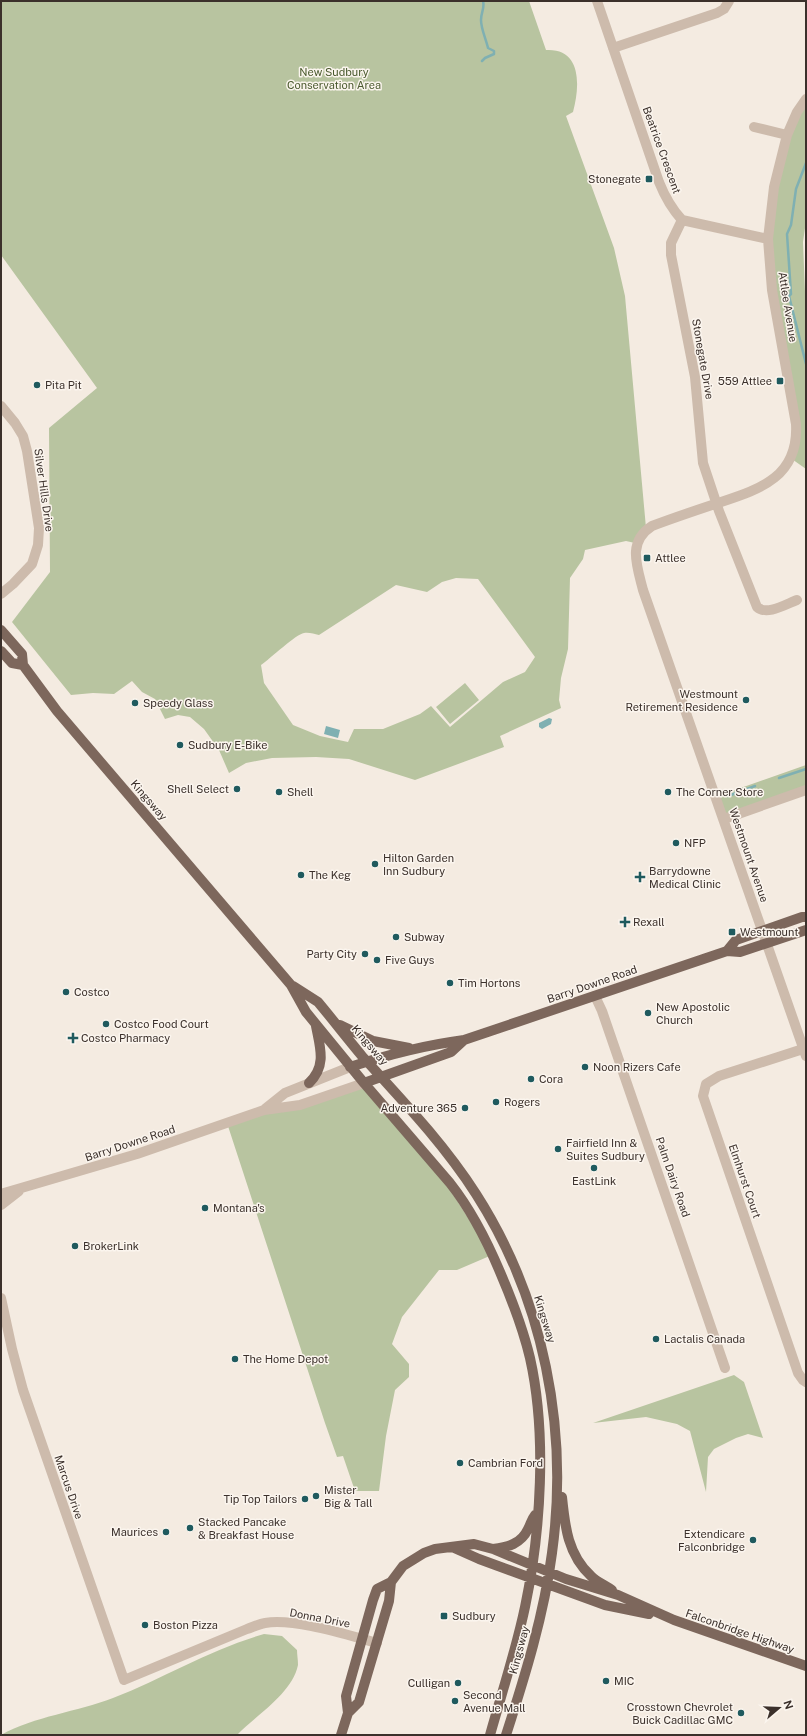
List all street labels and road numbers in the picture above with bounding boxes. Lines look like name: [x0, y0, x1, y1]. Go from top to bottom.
street label: Beatrice Crescent: [641, 105, 683, 195]
street label: Attlee Avenue: [777, 271, 799, 343]
street label: Stonegate Drive: [690, 318, 716, 400]
street label: Silver Hills Drive: [32, 448, 56, 532]
street label: Kingsway: [128, 778, 170, 823]
street label: Westmount Avenue: [727, 806, 771, 904]
street label: Barry Downe Road: [545, 963, 639, 1005]
street label: Kingsway: [349, 1023, 391, 1068]
street label: Barry Downe Road: [83, 1123, 177, 1163]
street label: Palm Dairy Road: [654, 1135, 692, 1219]
street label: Elmhurst Court: [727, 1142, 763, 1220]
street label: Kingsway: [532, 1294, 558, 1344]
street label: Marcus Drive: [52, 1453, 86, 1521]
street label: Donna Drive: [289, 1606, 351, 1630]
street label: Falconbridge Highway: [684, 1607, 796, 1655]
street label: Kingsway: [507, 1625, 531, 1675]

